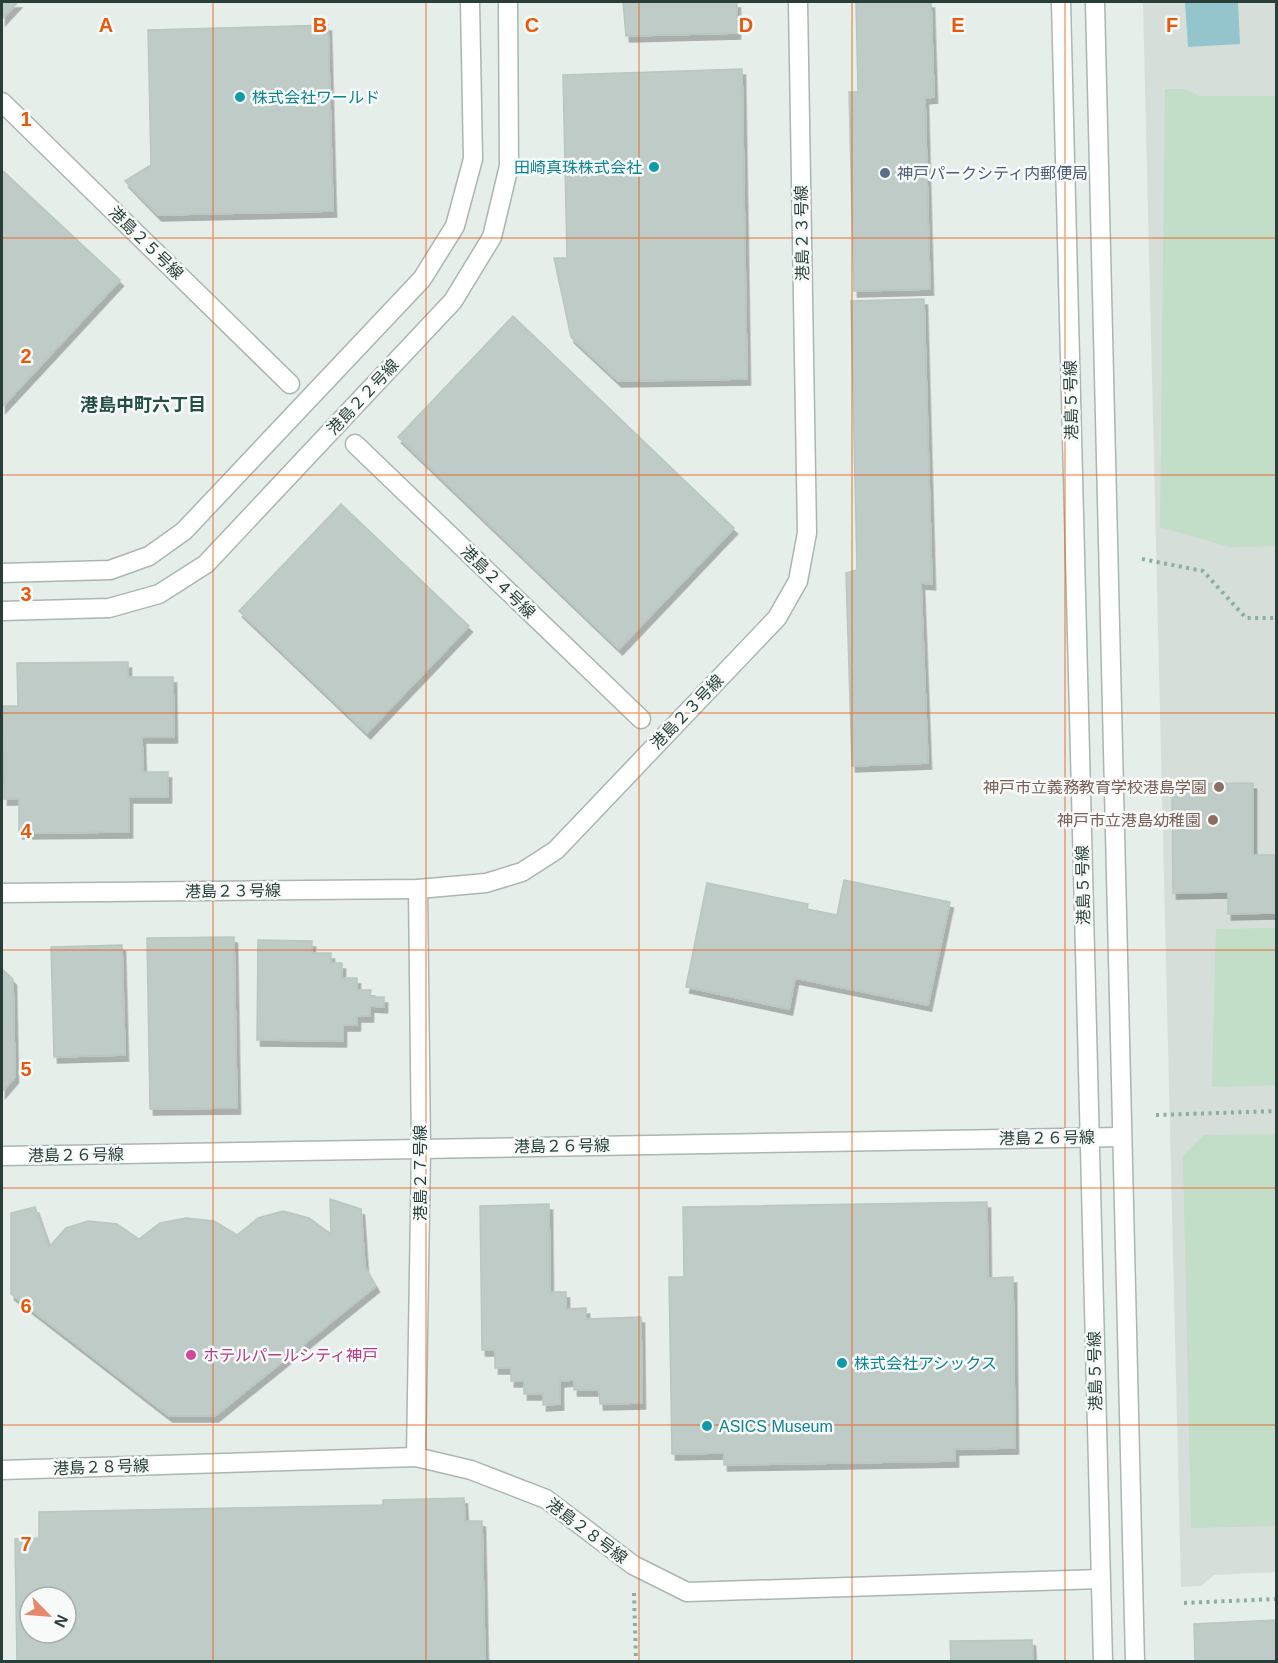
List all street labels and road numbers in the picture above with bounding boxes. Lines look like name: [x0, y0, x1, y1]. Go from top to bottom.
street label: 港島２３号線: [793, 185, 811, 281]
street label: 港島２５号線: [106, 204, 186, 282]
street label: 港島２２号線: [324, 356, 402, 438]
street label: 港島５号線: [1062, 360, 1080, 440]
street label: 港島２４号線: [458, 543, 538, 621]
street label: 港島２３号線: [648, 672, 726, 752]
street label: 港島５号線: [1074, 845, 1092, 925]
street label: 港島２３号線: [185, 882, 281, 900]
street label: 港島２７号線: [412, 1125, 429, 1221]
street label: 港島２６号線: [999, 1129, 1095, 1147]
street label: 港島２６号線: [514, 1137, 610, 1155]
street label: 港島２６号線: [28, 1146, 124, 1164]
street label: 港島５号線: [1086, 1331, 1104, 1411]
street label: 港島２８号線: [53, 1457, 149, 1477]
street label: 港島２８号線: [544, 1495, 630, 1567]

